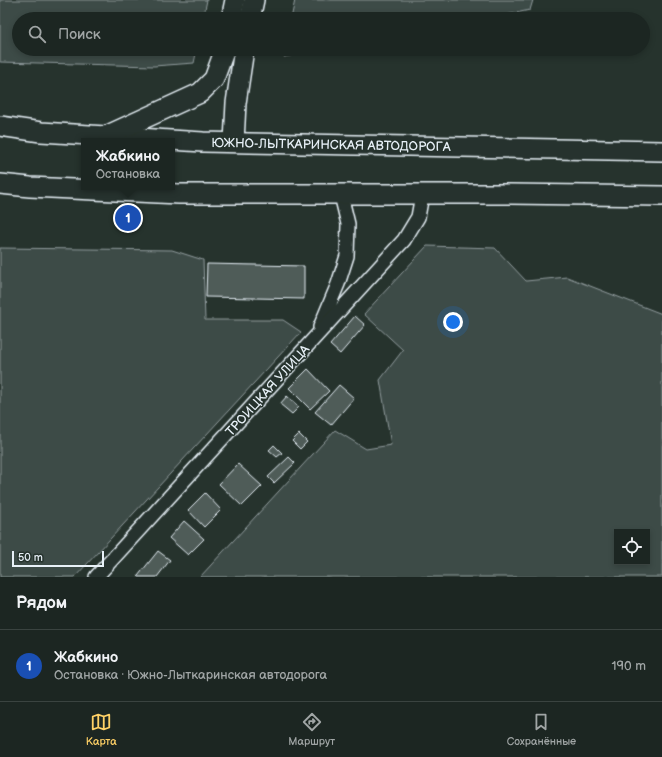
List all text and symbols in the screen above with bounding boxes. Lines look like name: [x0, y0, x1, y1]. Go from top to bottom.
search box: [12, 12, 650, 56]
icon: search: [26, 23, 48, 45]
text: Поиск: [58, 25, 101, 44]
street label: ЮЖНО-ЛЫТКАРИНСКАЯ АВТОДОРОГА: [211, 135, 451, 155]
popup: [81, 138, 175, 190]
text: Жабкино: [96, 147, 160, 166]
text: Остановка: [96, 166, 160, 182]
pin: 1: [115, 203, 141, 233]
your location: [443, 312, 463, 332]
street label: ТРОИЦКАЯ УЛИЦА: [222, 341, 313, 440]
map controls: [614, 529, 650, 565]
button: locate: [614, 529, 650, 565]
scale bar: [12, 549, 104, 568]
text: 50 m: [18, 551, 43, 564]
text: Рядом: [16, 593, 67, 613]
text: Жабкино: [54, 648, 118, 667]
text: 1: [26, 658, 32, 674]
text: 190 m: [612, 658, 646, 674]
text: Остановка · Южно-Лыткаринская автодорога: [54, 667, 327, 683]
tab: Карта: [86, 711, 117, 748]
tab: Маршрут: [288, 711, 335, 748]
tab: Сохранённые: [507, 711, 576, 748]

